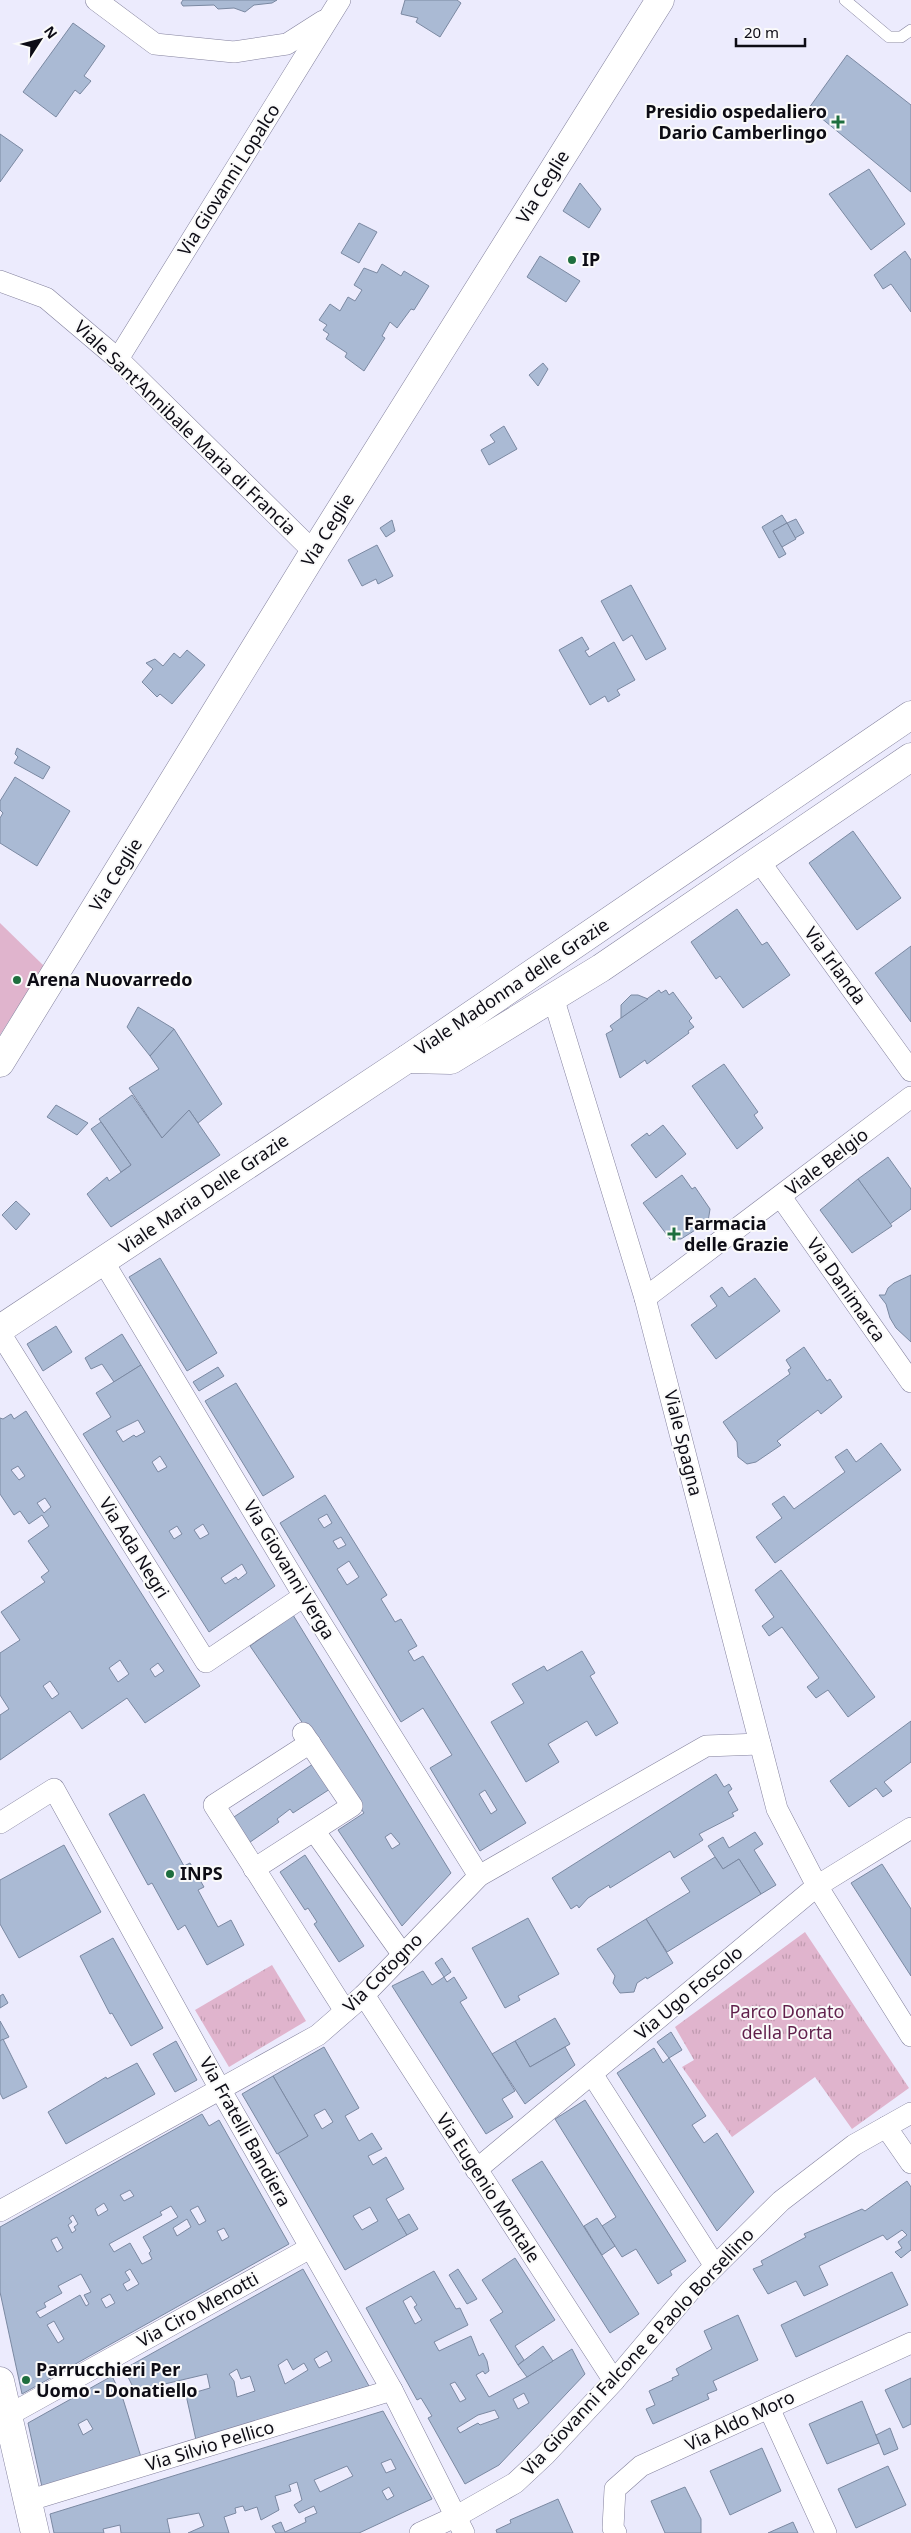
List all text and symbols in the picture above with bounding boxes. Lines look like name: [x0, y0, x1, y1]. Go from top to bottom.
north arrow: [15, 15, 65, 65]
scale bar: [736, 15, 805, 47]
text: N: [40, 22, 62, 42]
text: 20 m: [744, 22, 779, 42]
street label: Via Giovanni Lopalco: [172, 99, 285, 260]
place label: Presidio ospedaliero Dario Camberlingo: [645, 99, 827, 144]
marker: Presidio ospedaliero Dario Camberlingo: [831, 115, 845, 129]
street label: Via Ceglie: [510, 145, 574, 228]
place label: IP: [582, 247, 600, 271]
marker: IP: [566, 254, 578, 266]
street label: Viale Sant'Annibale Maria di Francia: [70, 315, 302, 540]
street label: Via Ceglie: [295, 488, 359, 571]
street label: Via Ceglie: [83, 833, 147, 916]
street label: Viale Madonna delle Grazie: [410, 912, 613, 1060]
street label: Via Irlanda: [799, 922, 872, 1009]
place label: Arena Nuovarredo: [27, 967, 192, 991]
marker: Arena Nuovarredo: [11, 974, 23, 986]
street label: Viale Belgio: [780, 1122, 873, 1200]
street label: Viale Maria Delle Grazie: [114, 1128, 293, 1259]
place label: Farmacia delle Grazie: [684, 1211, 789, 1256]
marker: Farmacia delle Grazie: [668, 1228, 680, 1240]
street label: Via Danimarca: [802, 1233, 892, 1346]
street label: Viale Spagna: [659, 1387, 709, 1498]
street label: Via Ada Negri: [94, 1493, 175, 1602]
street label: Via Giovanni Verga: [239, 1495, 341, 1644]
place label: INPS: [180, 1861, 223, 1885]
marker: INPS: [164, 1868, 176, 1880]
street label: Via Cotogno: [337, 1927, 427, 2017]
street label: Via Ugo Foscolo: [629, 1940, 747, 2044]
park label: Parco Donato della Porta: [730, 1999, 844, 2044]
street label: Via Fratelli Bandiera: [195, 2052, 297, 2211]
street label: Via Eugenio Montale: [431, 2108, 546, 2267]
street label: Via Giovanni Falcone e Paolo Borsellino: [516, 2222, 759, 2480]
street label: Via Ciro Menotti: [133, 2266, 262, 2352]
place label: Parrucchieri Per Uomo - Donatiello: [36, 2357, 198, 2402]
marker: Parrucchieri Per Uomo - Donatiello: [20, 2374, 32, 2386]
street label: Via Aldo Moro: [681, 2384, 798, 2456]
street label: Via Silvio Pellico: [142, 2414, 277, 2476]

